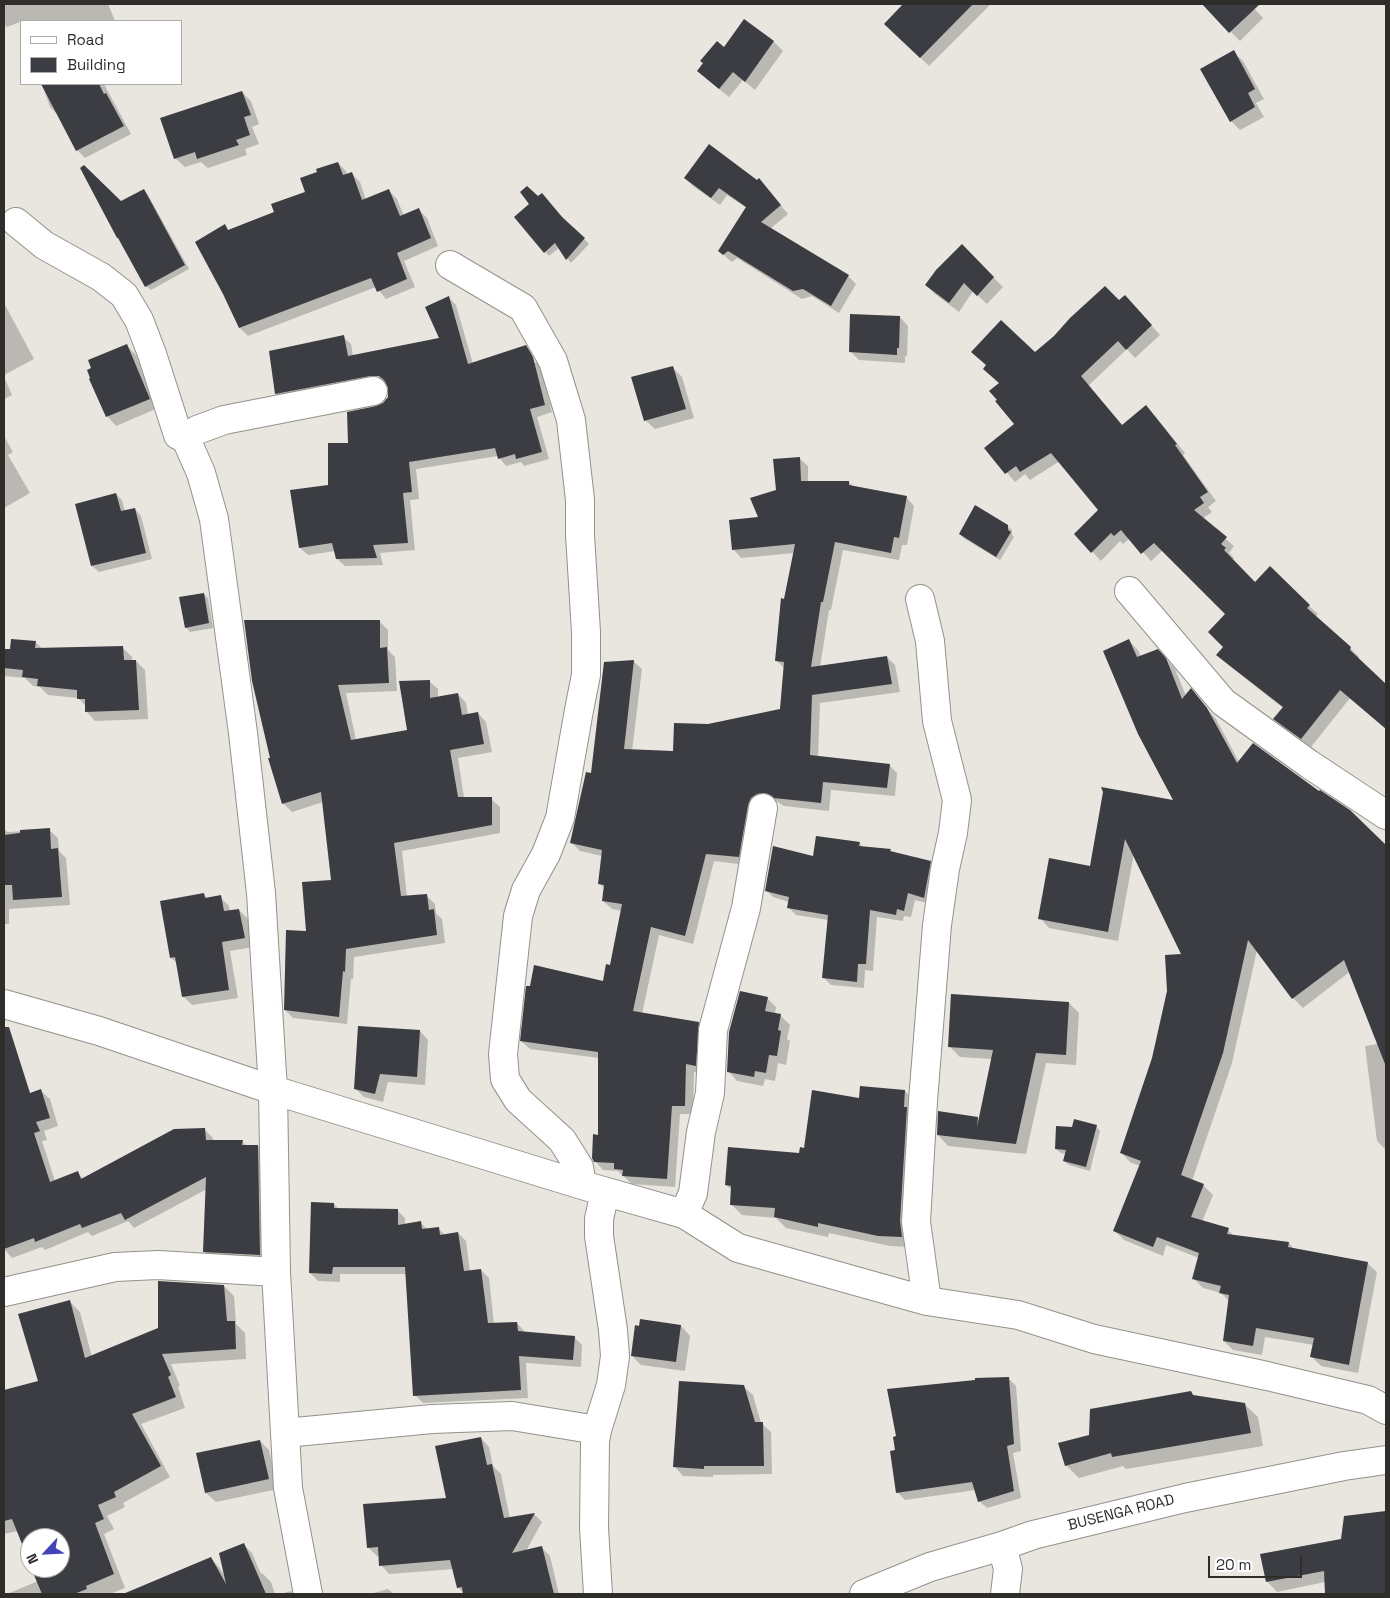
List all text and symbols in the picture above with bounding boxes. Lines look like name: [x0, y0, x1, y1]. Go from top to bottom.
legend: [20, 20, 182, 85]
text: Road: [67, 30, 104, 49]
text: Building: [67, 55, 126, 74]
street label: BUSENGA ROAD: [1066, 1491, 1176, 1535]
north arrow: [20, 1528, 70, 1578]
scale bar: [1210, 1546, 1304, 1578]
text: N: [22, 1551, 42, 1567]
text: 20 m: [1216, 1555, 1251, 1574]

